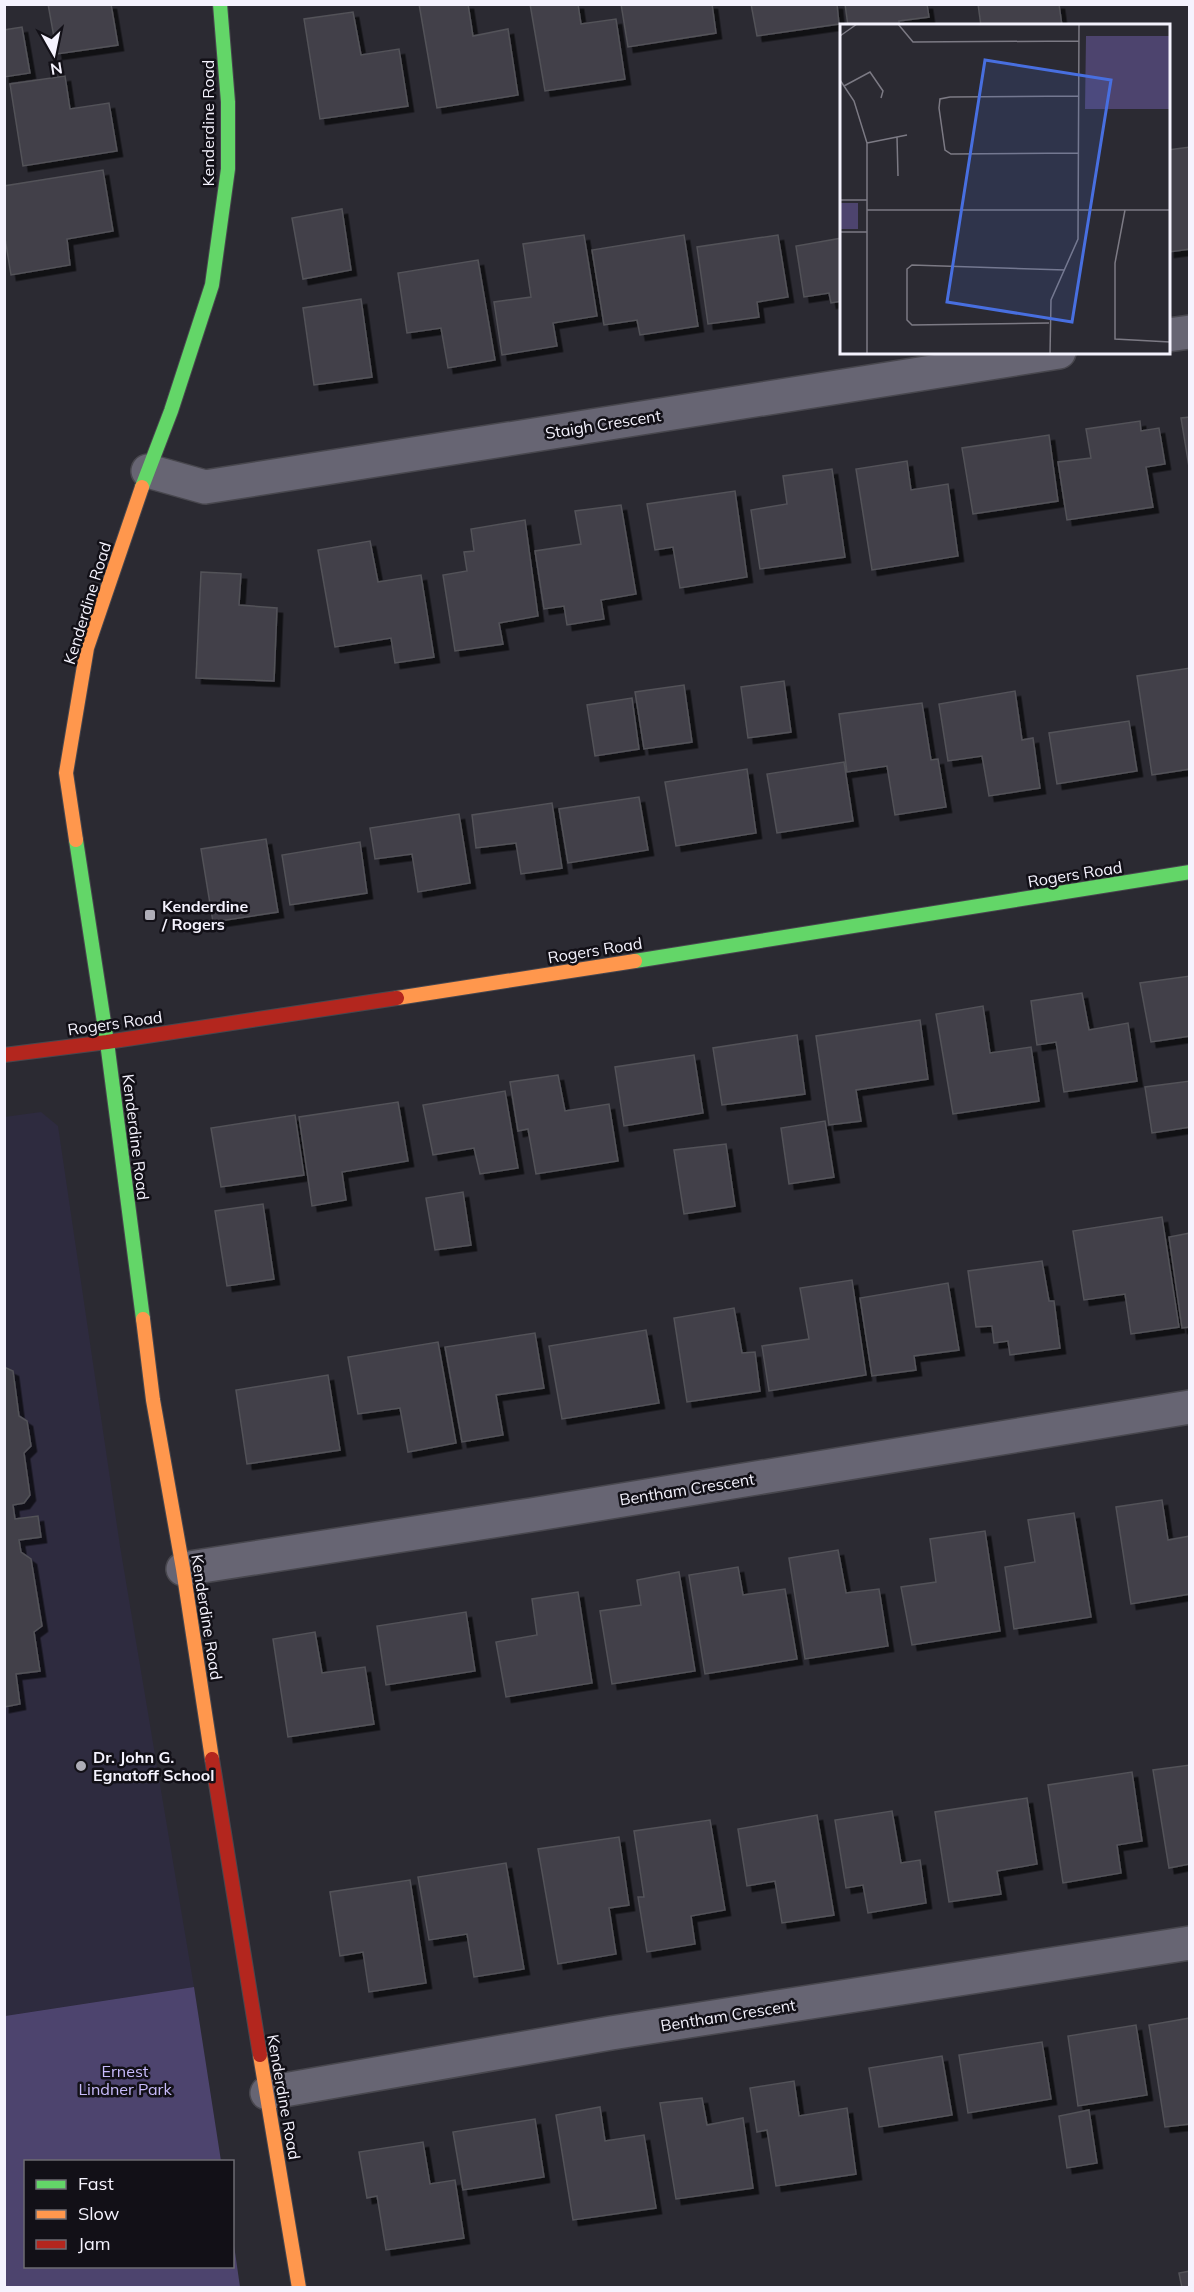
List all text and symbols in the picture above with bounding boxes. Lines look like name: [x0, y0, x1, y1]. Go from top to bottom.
north arrow: [24, 24, 84, 84]
inset map: [840, 24, 1170, 354]
text: N: [49, 58, 64, 80]
street label: Kenderdine Road: [198, 60, 218, 186]
street label: Staigh Crescent: [544, 405, 663, 443]
street label: Kenderdine Road: [59, 539, 115, 667]
street label: Rogers Road: [1026, 857, 1124, 891]
place label: Kenderdine / Rogers: [161, 896, 248, 934]
marker: Kenderdine / Rogers: [143, 908, 157, 922]
street label: Rogers Road: [546, 933, 644, 967]
street label: Rogers Road: [66, 1006, 164, 1040]
street label: Kenderdine Road: [118, 1073, 154, 1201]
street label: Bentham Crescent: [618, 1468, 756, 1510]
street label: Kenderdine Road: [187, 1553, 227, 1681]
place label: Dr. John G. Egnatoff School: [93, 1747, 214, 1785]
marker: Dr. John G. Egnatoff School: [74, 1759, 88, 1773]
street label: Bentham Crescent: [659, 1994, 797, 2036]
street label: Kenderdine Road: [263, 2033, 305, 2161]
park label: Ernest Lindner Park: [78, 2061, 172, 2099]
legend: [24, 2160, 234, 2268]
text: Fast: [78, 2172, 114, 2195]
text: Slow: [78, 2202, 120, 2225]
text: Jam: [78, 2232, 111, 2255]

